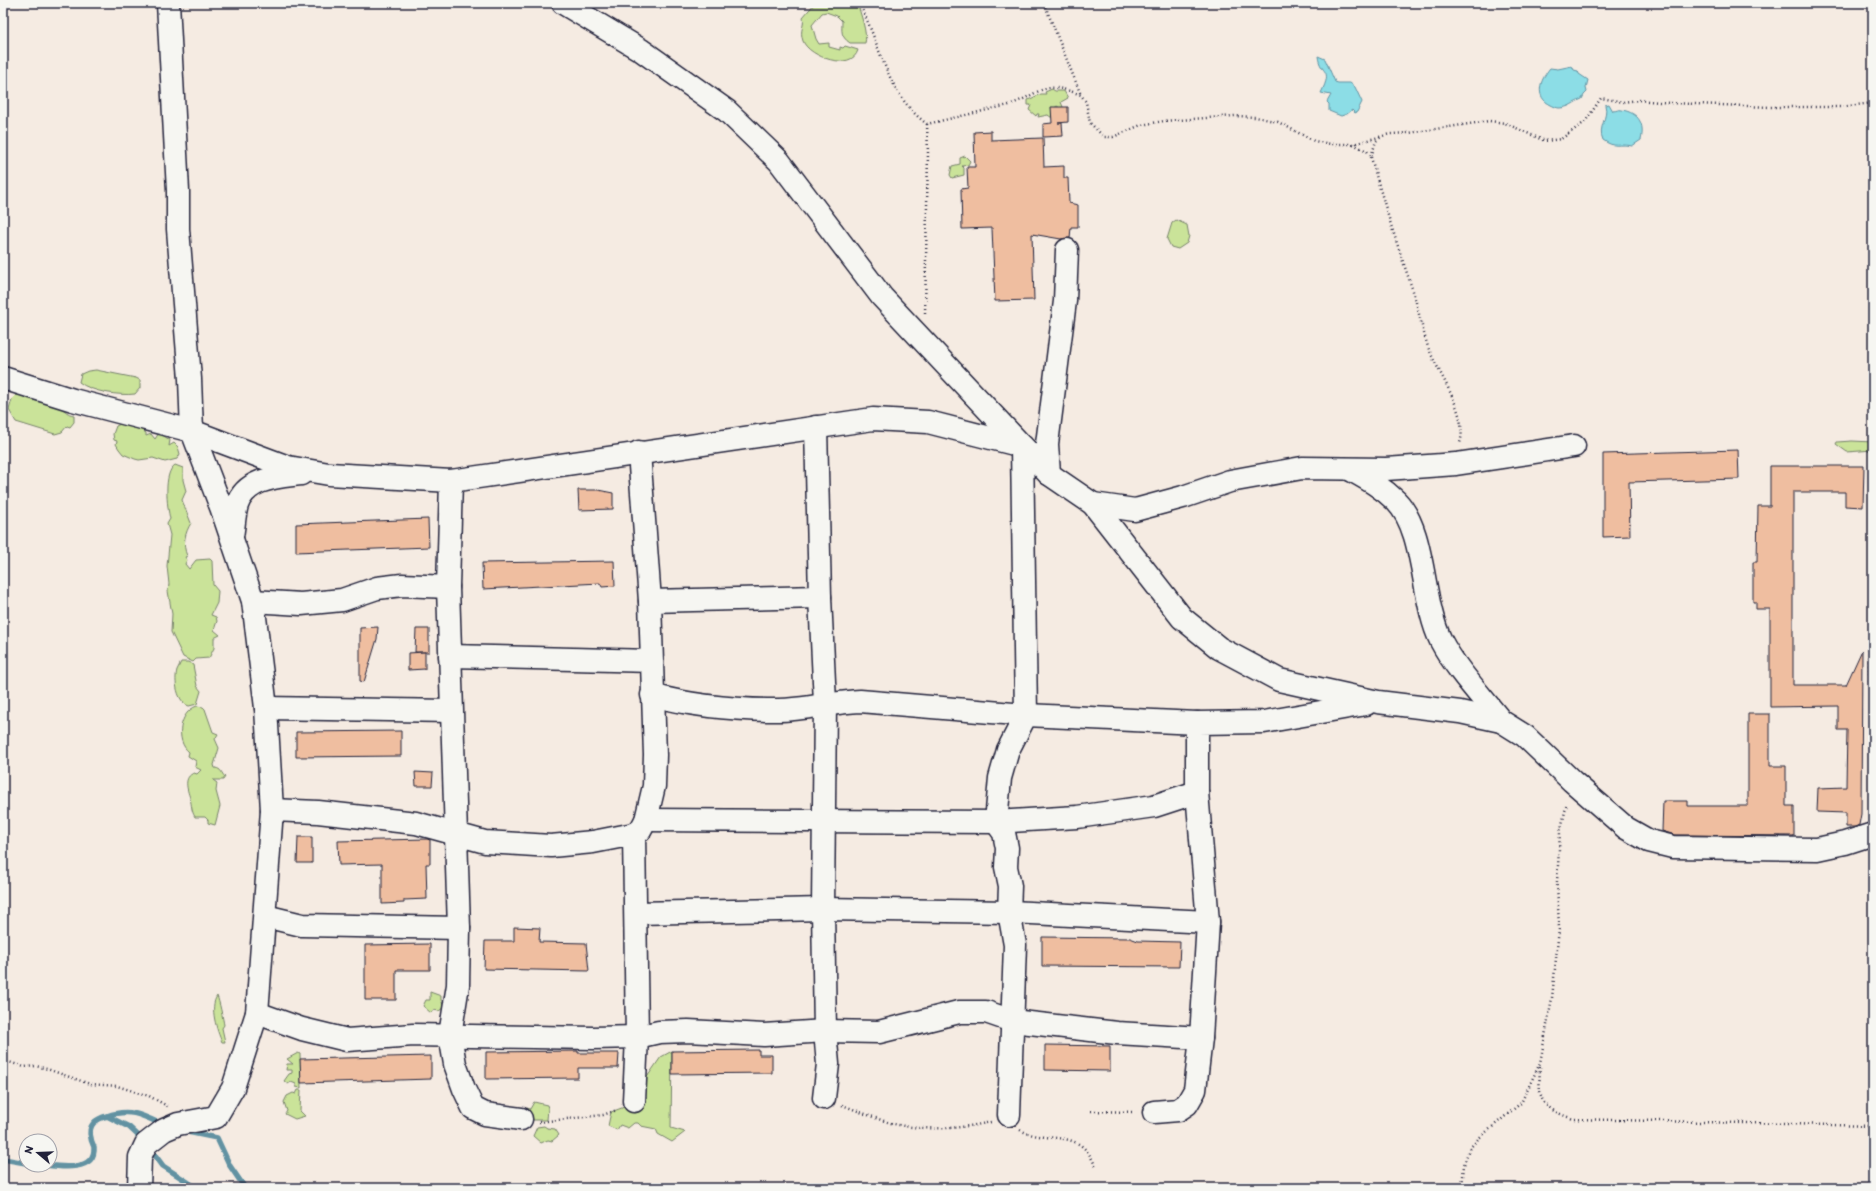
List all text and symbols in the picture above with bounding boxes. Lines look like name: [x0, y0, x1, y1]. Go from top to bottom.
north arrow: [18, 1133, 58, 1173]
text: N: [22, 1144, 36, 1156]

